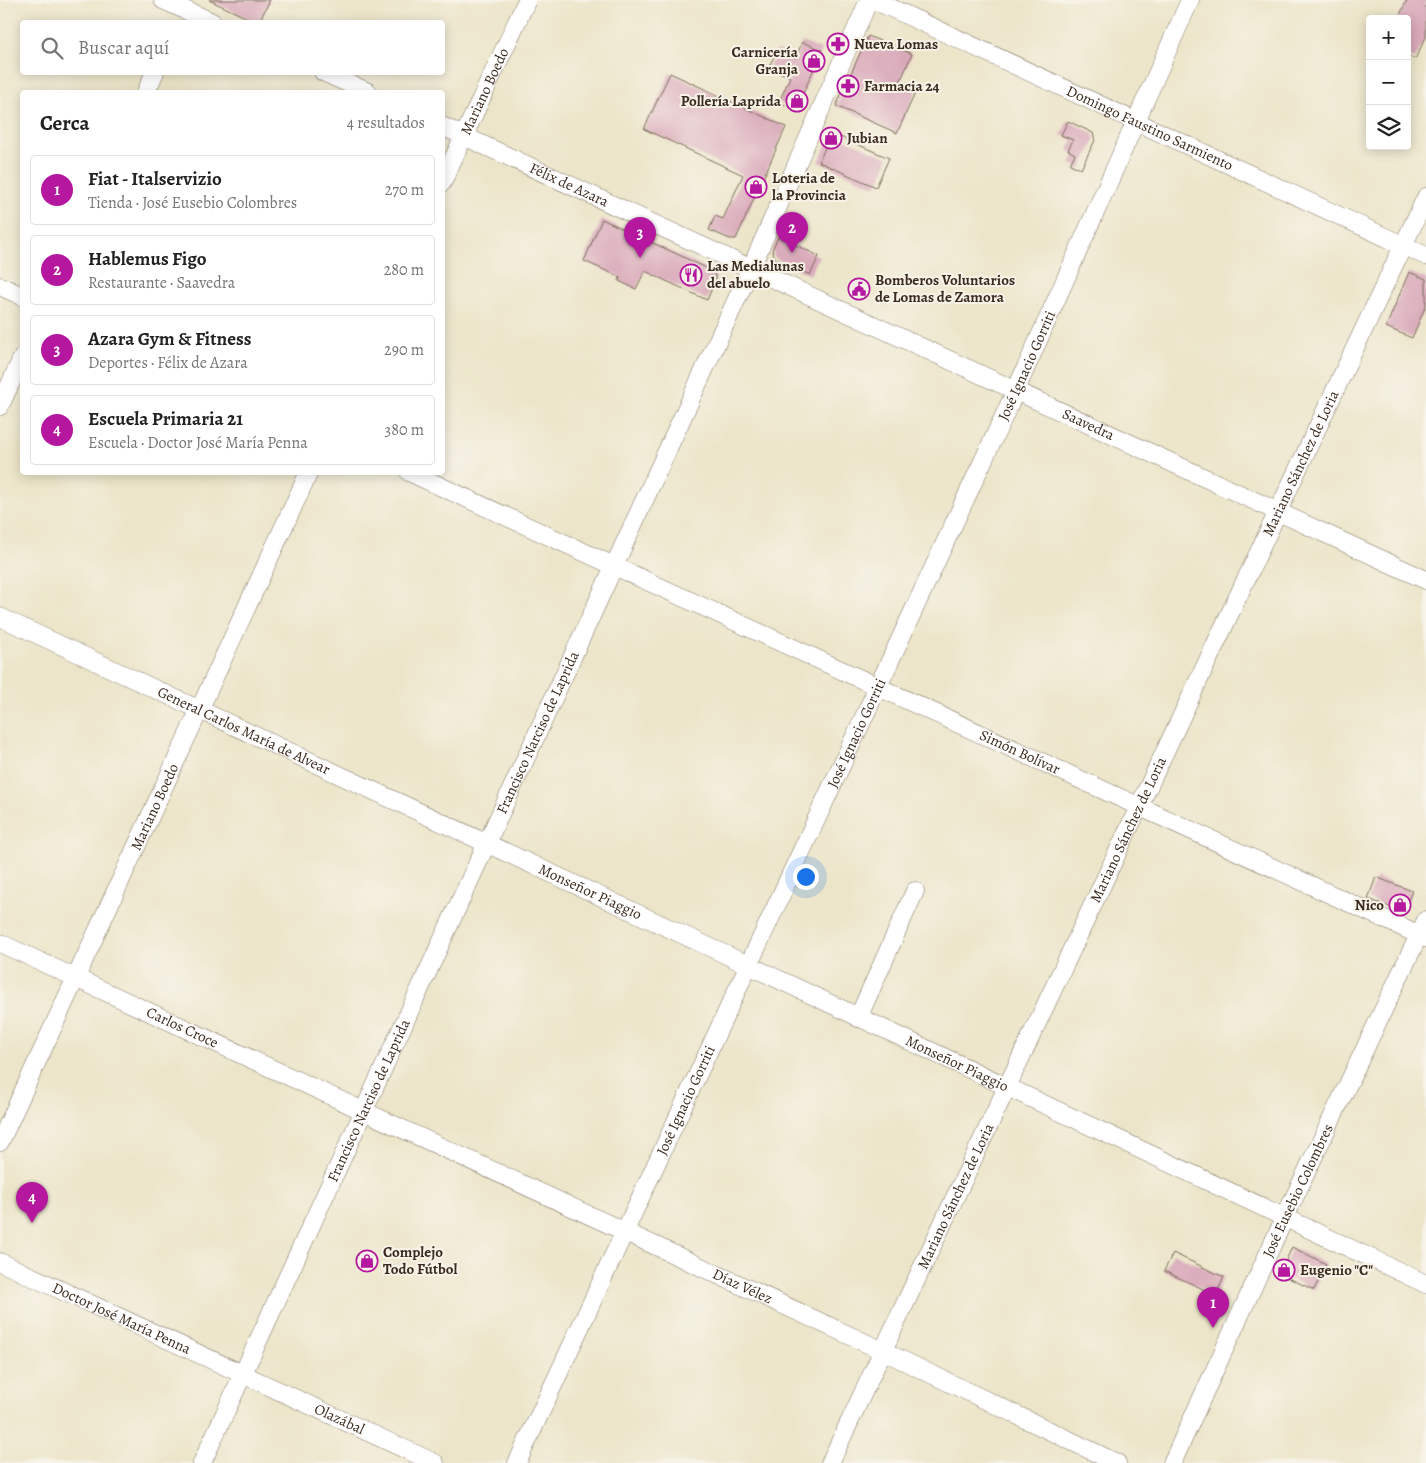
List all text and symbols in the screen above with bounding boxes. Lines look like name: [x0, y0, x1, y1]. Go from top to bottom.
map controls: [1366, 15, 1411, 150]
button: +: [1366, 15, 1411, 60]
search box: [20, 20, 445, 75]
pharmacy icon: Nueva Lomas: [826, 32, 850, 56]
icon: search: [38, 34, 66, 62]
place label: Nueva Lomas: [854, 34, 938, 54]
text: Buscar aquí: [78, 35, 169, 61]
place label: Carnicería Granja: [732, 42, 799, 79]
street label: Mariano Boedo: [456, 45, 513, 138]
shop icon: Carnicería Granja: [802, 49, 826, 73]
button: −: [1366, 60, 1411, 105]
pharmacy icon: Farmacia 24: [836, 74, 860, 98]
place label: Farmacia 24: [864, 76, 940, 96]
street label: Domingo Faustino Sarmiento: [1063, 81, 1236, 175]
shop icon: Pollería Laprida: [785, 89, 809, 113]
place label: Pollería Laprida: [681, 91, 782, 111]
button: layers: [1366, 105, 1411, 150]
text: Cerca: [40, 109, 90, 137]
text: 4 resultados: [347, 112, 425, 134]
shop icon: Jubian: [819, 126, 843, 150]
place label: Jubian: [847, 128, 888, 148]
street label: Félix de Azara: [526, 158, 612, 212]
text: Fiat - Italservizio: [88, 166, 222, 192]
place label: Loteria de la Provincia: [772, 168, 847, 205]
shop icon: Loteria de la Provincia: [744, 175, 768, 199]
text: 1: [54, 179, 60, 201]
text: 270 m: [385, 179, 424, 201]
text: Tienda · José Eusebio Colombres: [88, 192, 297, 214]
pin: 2: [776, 212, 808, 253]
pin: 3: [624, 217, 656, 258]
text: Hablemus Figo: [88, 246, 207, 272]
place label: Las Medialunas del abuelo: [707, 256, 804, 293]
text: 2: [53, 259, 61, 281]
text: 280 m: [384, 259, 424, 281]
restaurant icon: Las Medialunas del abuelo: [679, 263, 703, 287]
place label: Bomberos Voluntarios de Lomas de Zamora: [875, 270, 1015, 307]
text: Restaurante · Saavedra: [88, 272, 235, 294]
public building icon: Bomberos Voluntarios de Lomas de Zamora: [847, 277, 871, 301]
street label: José Ignacio Gorriti: [993, 307, 1060, 424]
text: Azara Gym & Fitness: [88, 326, 251, 352]
text: 3: [54, 339, 60, 361]
text: 290 m: [384, 339, 424, 361]
text: Deportes · Félix de Azara: [88, 352, 248, 374]
street label: Mariano Sánchez de Loria: [1258, 387, 1344, 539]
street label: Saavedra: [1059, 404, 1118, 445]
text: Escuela Primaria 21: [88, 406, 243, 432]
text: 4: [53, 419, 61, 441]
text: 380 m: [385, 419, 424, 441]
text: Escuela · Doctor José María Penna: [88, 432, 308, 454]
street label: Francisco Narciso de Laprida: [492, 648, 584, 817]
street label: José Ignacio Gorriti: [822, 675, 891, 791]
street label: General Carlos María de Alvear: [154, 682, 334, 779]
street label: Simón Bolívar: [976, 725, 1064, 779]
street label: Mariano Sánchez de Loria: [1085, 753, 1171, 906]
street label: Mariano Boedo: [126, 760, 183, 854]
street label: Monseñor Piaggio: [535, 859, 645, 924]
your location: [793, 864, 819, 890]
shop icon: Nico: [1388, 893, 1412, 917]
place label: Nico: [1355, 895, 1384, 915]
street label: Carlos Croce: [143, 1002, 222, 1053]
street label: Francisco Narciso de Laprida: [323, 1016, 415, 1185]
street label: Monseñor Piaggio: [902, 1031, 1012, 1096]
street label: José Ignacio Gorriti: [652, 1042, 720, 1158]
street label: Mariano Sánchez de Loria: [913, 1120, 999, 1272]
street label: José Eusebio Colombres: [1258, 1121, 1338, 1261]
pin: 4: [16, 1182, 48, 1223]
place label: Complejo Todo Fútbol: [383, 1242, 457, 1279]
shop icon: Complejo Todo Fútbol: [355, 1249, 379, 1273]
shop icon: Eugenio "C": [1272, 1258, 1296, 1282]
place label: Eugenio "C": [1300, 1260, 1373, 1280]
street label: Díaz Vélez: [709, 1264, 776, 1309]
street label: Doctor José María Penna: [49, 1278, 194, 1359]
pin: 1: [1197, 1287, 1229, 1328]
street label: Olazábal: [311, 1399, 368, 1439]

